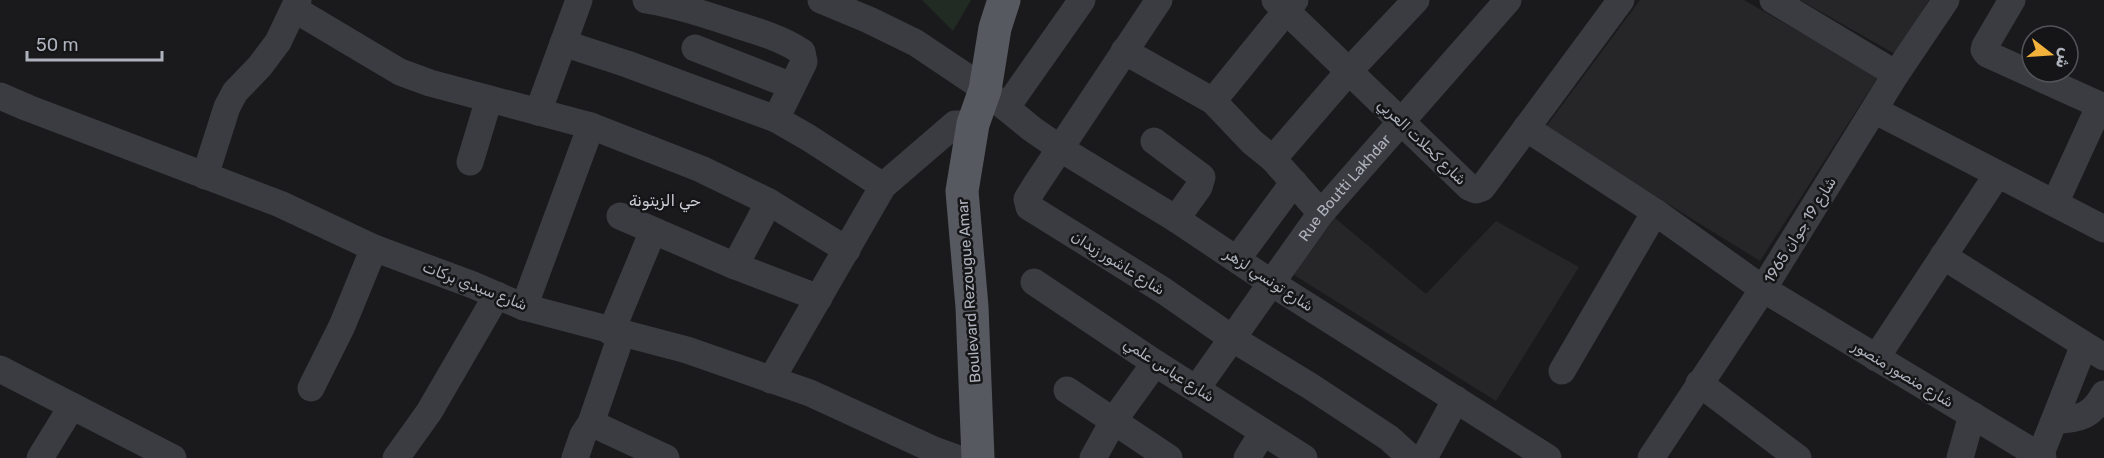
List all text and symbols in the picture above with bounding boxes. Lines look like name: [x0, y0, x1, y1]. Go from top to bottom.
scale bar: [27, 24, 162, 62]
north arrow: [2020, 24, 2080, 84]
text: 50 m: [36, 34, 79, 56]
text: ش: [2052, 46, 2076, 71]
street label: شارع كحلات العربي: [1372, 95, 1470, 191]
street label: Rue Boutti Lakhdar: [1295, 130, 1395, 245]
street label: شارع 19 جوان 1965: [1760, 173, 1842, 288]
district label: حي الزيتونة: [629, 191, 701, 213]
street label: Boulevard Rezougue Amar: [954, 198, 984, 384]
street label: شارع عاشور زيدان: [1067, 227, 1168, 301]
street label: شارع تونسي لزهر: [1219, 244, 1317, 318]
street label: شارع سيدي بركات: [419, 258, 530, 316]
street label: شارع عباس علمي: [1119, 334, 1218, 408]
street label: شارع منصور منصور: [1847, 336, 1957, 413]

